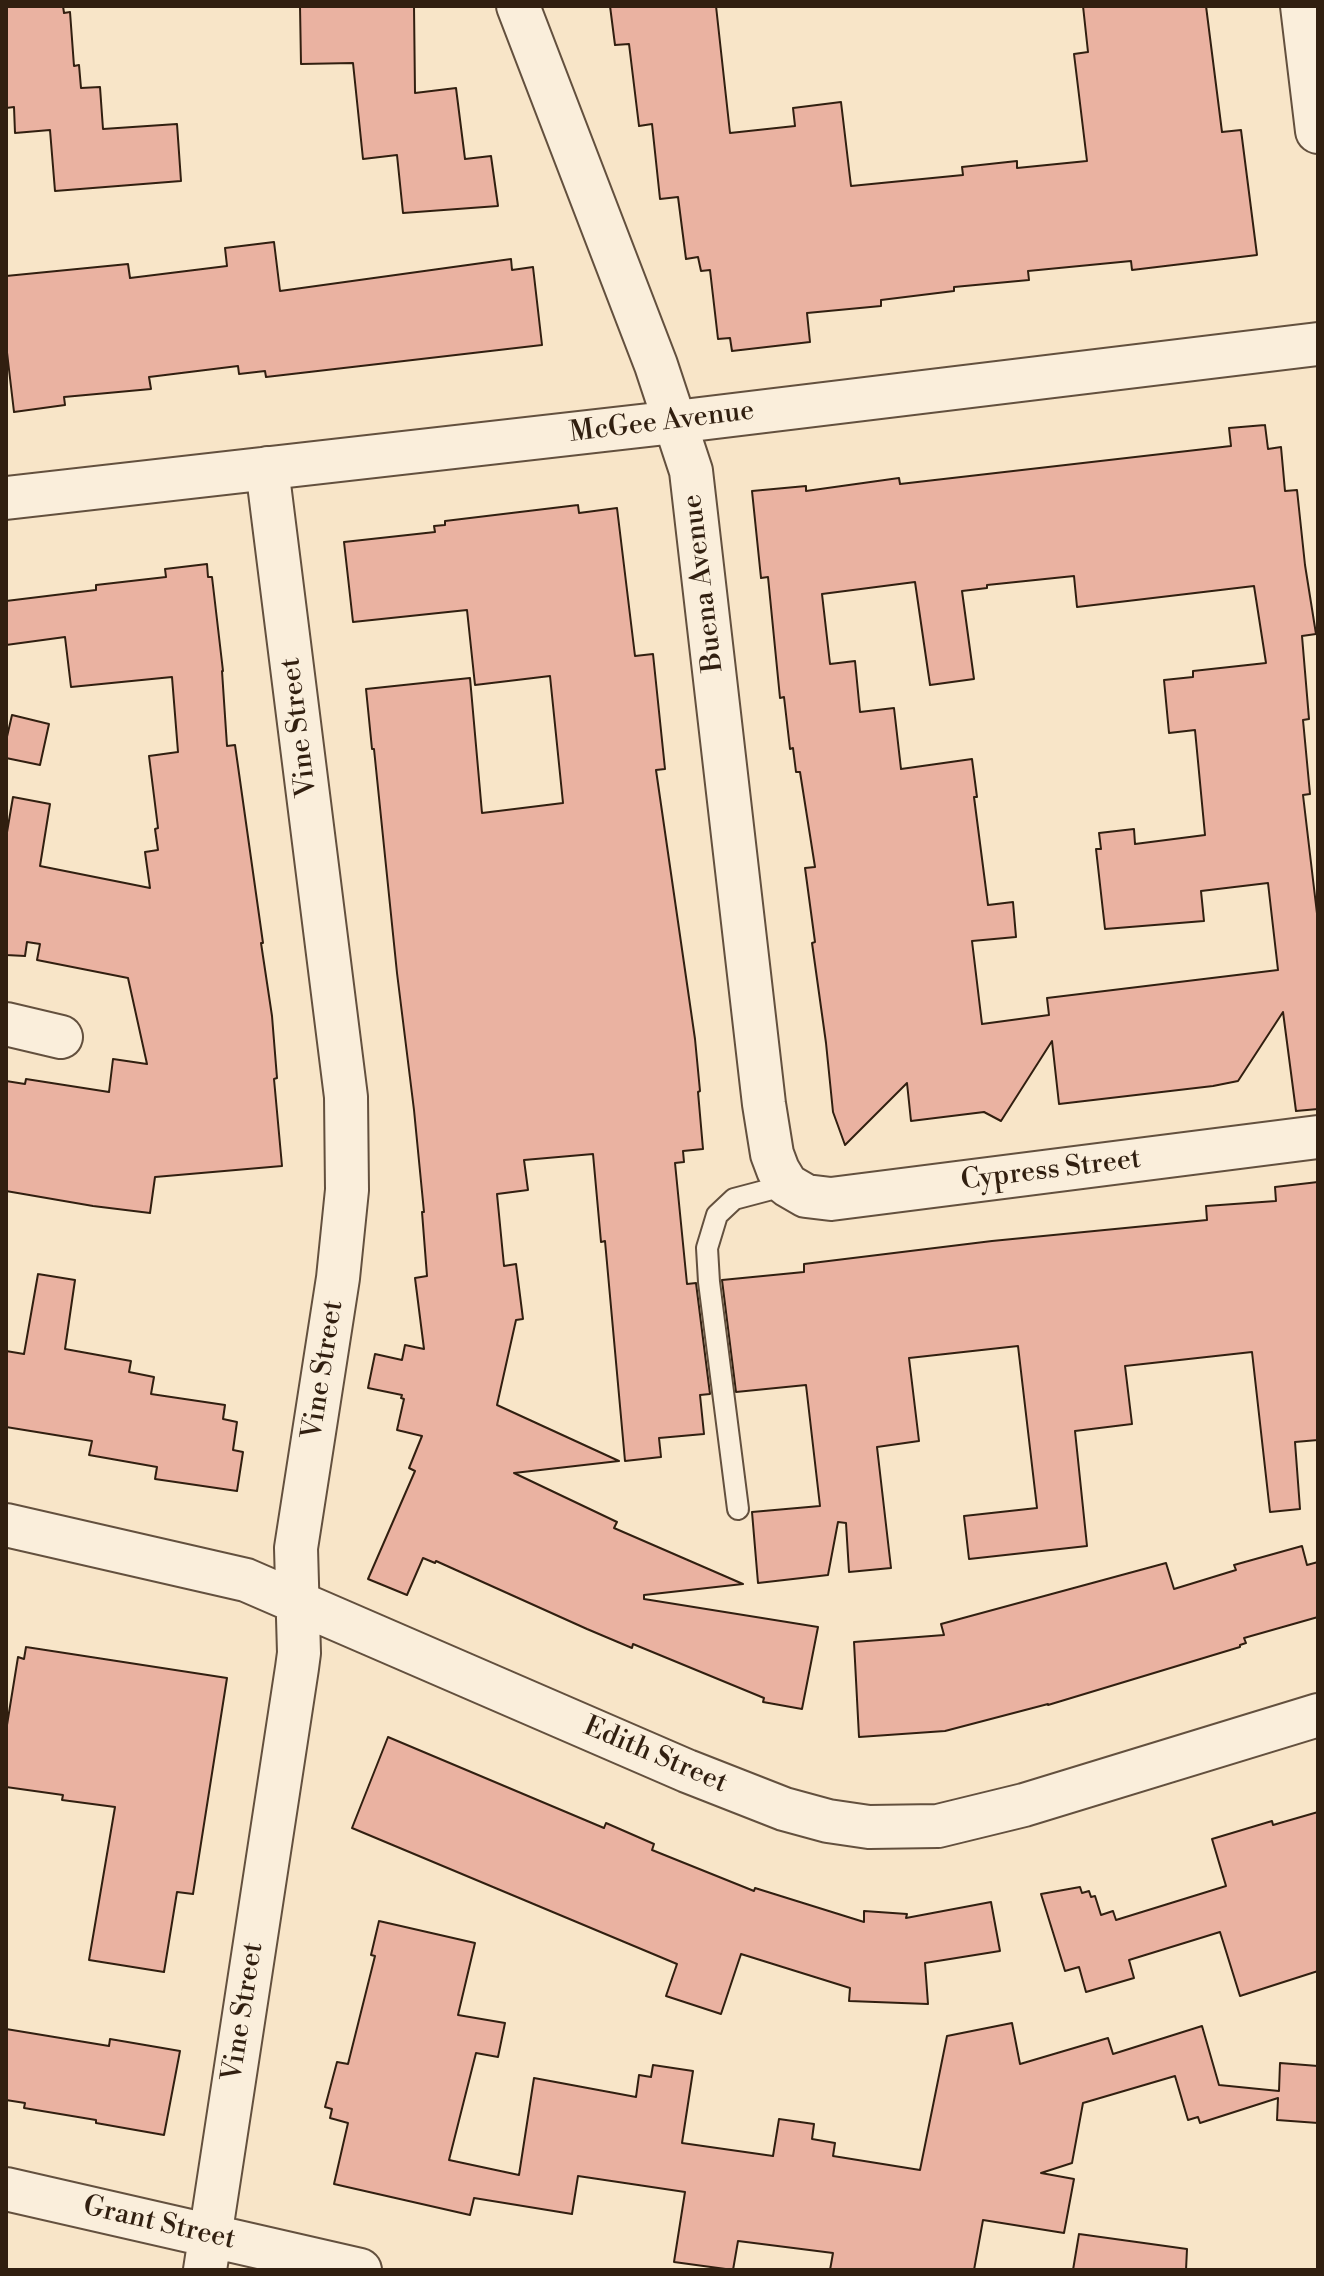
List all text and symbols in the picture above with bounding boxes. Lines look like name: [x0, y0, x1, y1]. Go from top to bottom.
street label: McGee Avenue: [568, 395, 756, 451]
street label: Buena Avenue: [676, 492, 732, 674]
street label: Vine Street: [275, 655, 325, 799]
street label: Cypress Street: [959, 1143, 1143, 1199]
street label: Vine Street: [296, 1298, 352, 1442]
street label: Edith Street: [578, 1711, 732, 1801]
street label: Vine Street: [216, 1940, 272, 2084]
street label: Grant Street: [80, 2190, 238, 2258]

